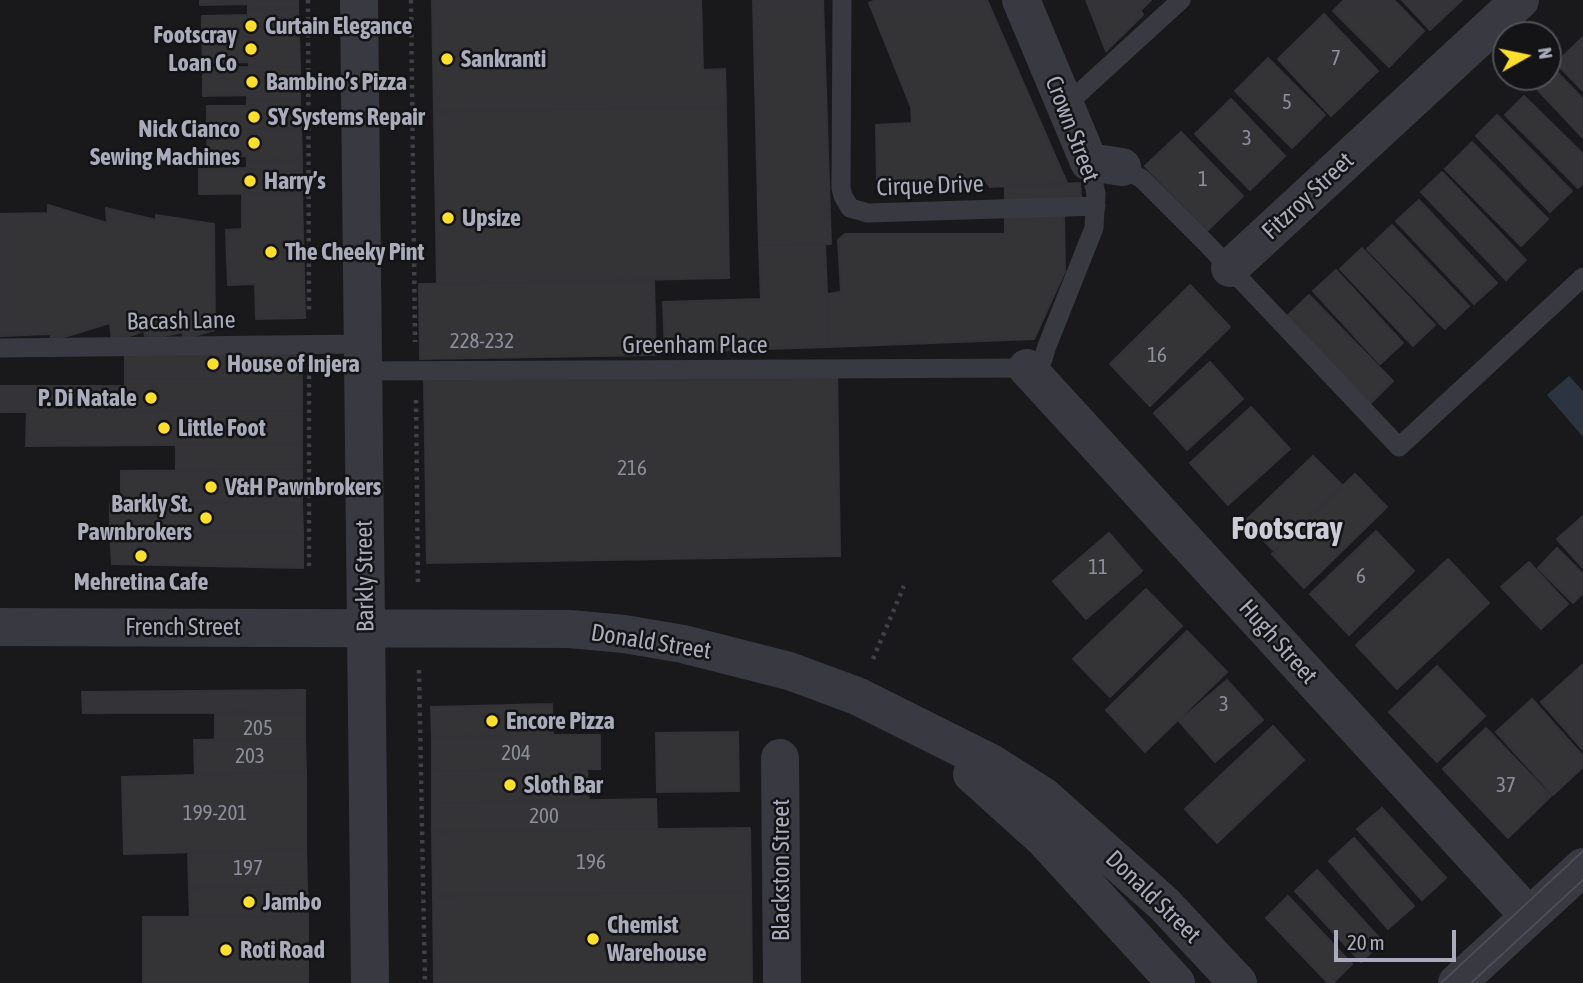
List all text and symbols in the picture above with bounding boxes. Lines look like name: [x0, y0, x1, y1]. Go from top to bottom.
place label: Curtain Elegance: [265, 12, 412, 40]
marker: Curtain Elegance: [243, 18, 259, 34]
place label: Footscray Loan Co: [153, 21, 237, 77]
north arrow: [1492, 21, 1562, 91]
marker: Footscray Loan Co: [243, 41, 259, 57]
place label: Sankranti: [461, 45, 546, 73]
house number: 7: [1331, 45, 1341, 71]
text: N: [1534, 46, 1558, 60]
marker: Sankranti: [439, 51, 455, 67]
place label: Bambino’s Pizza: [266, 68, 407, 96]
street label: Crown Street: [1039, 72, 1105, 186]
marker: Bambino’s Pizza: [244, 74, 260, 90]
house number: 5: [1282, 89, 1292, 115]
place label: SY Systems Repair: [268, 103, 425, 131]
marker: SY Systems Repair: [246, 109, 262, 125]
place label: Nick Cianco Sewing Machines: [90, 115, 240, 171]
house number: 3: [1242, 125, 1252, 151]
marker: Nick Cianco Sewing Machines: [246, 135, 262, 151]
street label: Fitzroy Street: [1256, 146, 1360, 246]
house number: 1: [1198, 166, 1208, 192]
place label: Harry’s: [264, 167, 326, 195]
street label: Cirque Drive: [876, 170, 984, 202]
marker: Harry’s: [242, 173, 258, 189]
place label: Upsize: [462, 204, 521, 232]
marker: Upsize: [440, 210, 456, 226]
place label: The Cheeky Pint: [285, 238, 424, 266]
marker: The Cheeky Pint: [263, 244, 279, 260]
street label: Bacash Lane: [126, 306, 236, 336]
house number: 228-232: [450, 328, 514, 354]
street label: Greenham Place: [622, 331, 768, 359]
house number: 16: [1147, 342, 1167, 368]
place label: House of Injera: [227, 350, 360, 378]
marker: House of Injera: [205, 356, 221, 372]
place label: P. Di Natale: [38, 384, 137, 412]
marker: P. Di Natale: [143, 390, 159, 406]
place label: Little Foot: [178, 414, 266, 442]
marker: Little Foot: [156, 420, 172, 436]
house number: 216: [617, 455, 647, 481]
place label: V&H Pawnbrokers: [225, 473, 381, 501]
marker: V&H Pawnbrokers: [203, 479, 219, 495]
place label: Barkly St. Pawnbrokers: [77, 490, 192, 546]
marker: Barkly St. Pawnbrokers: [198, 510, 214, 526]
district label: Footscray: [1231, 510, 1343, 548]
street label: Barkly Street: [350, 520, 380, 632]
marker: Mehretina Cafe: [133, 548, 149, 564]
house number: 11: [1088, 554, 1108, 580]
house number: 6: [1356, 563, 1366, 589]
place label: Mehretina Cafe: [74, 568, 208, 596]
street label: Hugh Street: [1233, 594, 1323, 690]
street label: French Street: [125, 613, 241, 641]
street label: Donald Street: [589, 618, 713, 666]
house number: 3: [1219, 691, 1229, 717]
place label: Encore Pizza: [506, 707, 615, 735]
marker: Encore Pizza: [484, 713, 500, 729]
house number: 205: [243, 715, 273, 741]
house number: 204: [501, 740, 531, 766]
house number: 203: [235, 743, 265, 769]
place label: Sloth Bar: [524, 771, 603, 799]
house number: 37: [1496, 772, 1516, 798]
marker: Sloth Bar: [502, 777, 518, 793]
street label: Blackston Street: [767, 799, 795, 941]
house number: 199-201: [183, 800, 247, 826]
house number: 200: [529, 803, 559, 829]
street label: Donald Street: [1099, 845, 1207, 949]
house number: 196: [576, 849, 606, 875]
house number: 197: [233, 855, 263, 881]
place label: Jambo: [263, 888, 322, 916]
marker: Jambo: [241, 894, 257, 910]
place label: Chemist Warehouse: [607, 911, 707, 967]
scale bar: [1338, 916, 1460, 960]
text: 20 m: [1347, 930, 1385, 954]
marker: Chemist Warehouse: [585, 931, 601, 947]
place label: Roti Road: [240, 936, 325, 964]
marker: Roti Road: [218, 942, 234, 958]

